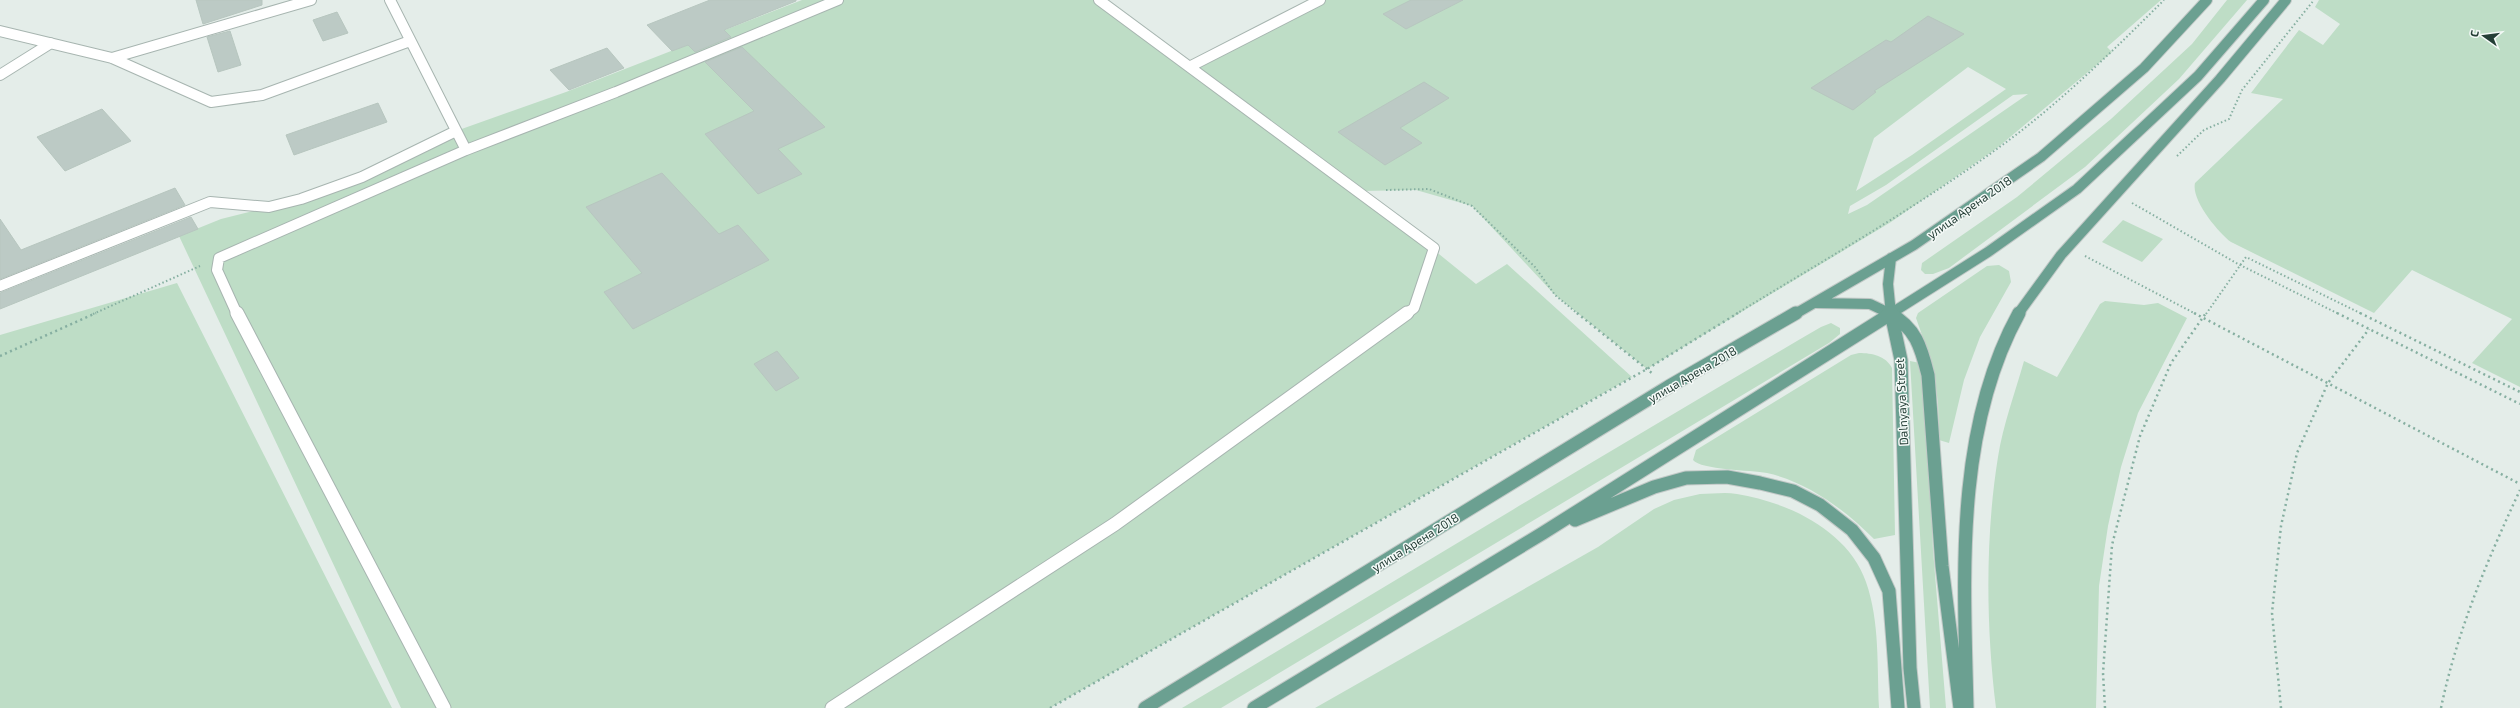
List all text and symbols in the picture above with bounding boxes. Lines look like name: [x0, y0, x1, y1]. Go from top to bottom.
north arrow: [2464, 16, 2504, 56]
text: С: [2467, 28, 2481, 38]
street label: улица Арена 2018: [1924, 173, 2014, 242]
street label: улица Арена 2018: [1645, 343, 1739, 406]
street label: Dalnyaya Street: [1892, 358, 1910, 446]
street label: улица Арена 2018: [1369, 510, 1461, 575]

